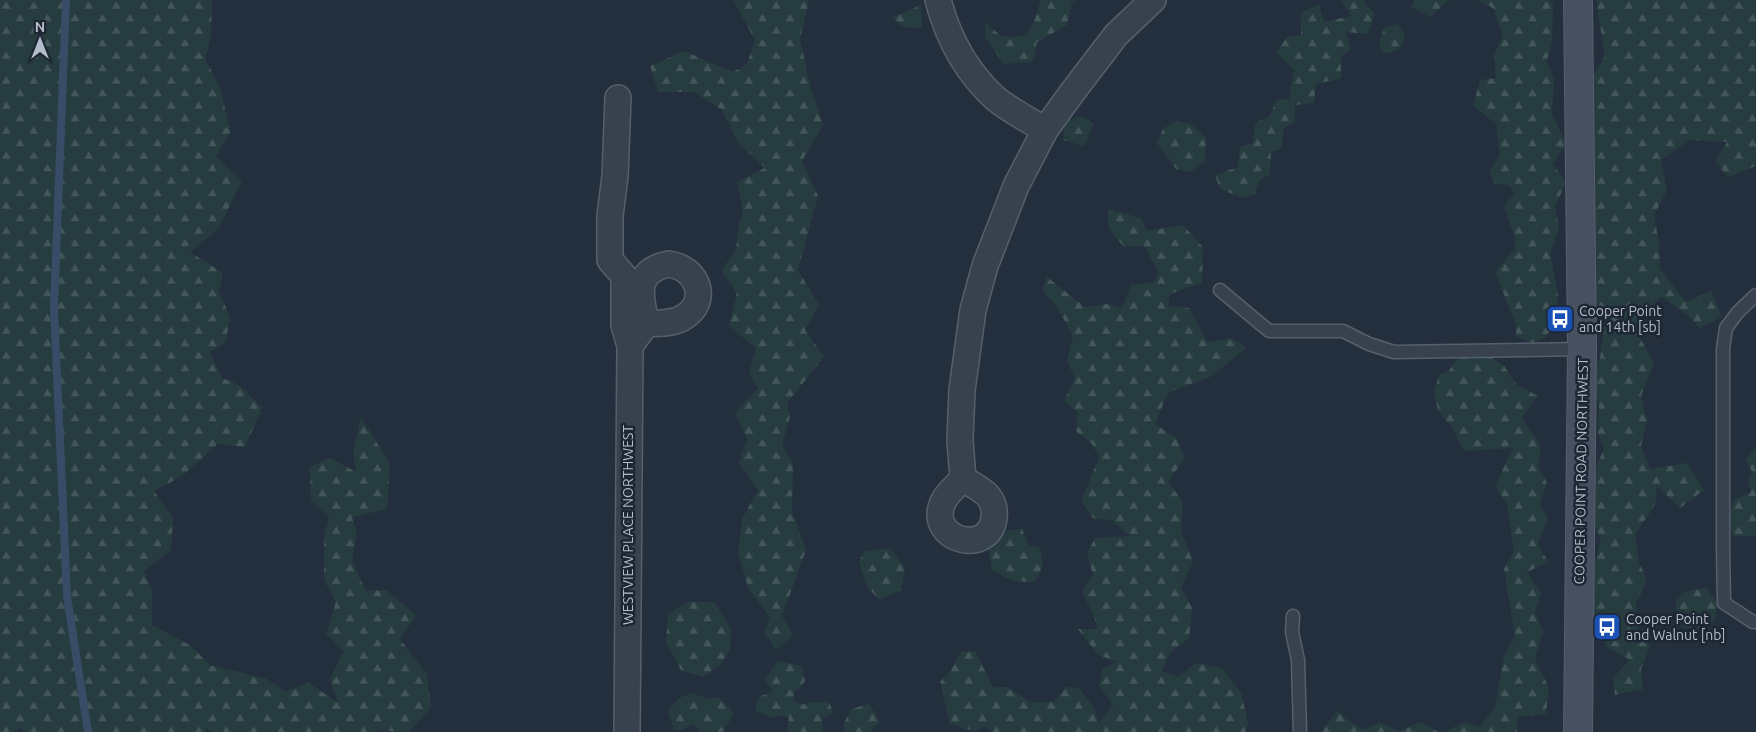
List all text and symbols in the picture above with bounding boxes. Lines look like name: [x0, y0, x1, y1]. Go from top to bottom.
north arrow: [15, 15, 65, 65]
text: N: [35, 19, 45, 35]
place label: Cooper Point and 14th [sb]: [1579, 303, 1662, 335]
bus stop icon: Cooper Point and 14th [sb]: [1545, 304, 1575, 334]
street label: COOPER POINT ROAD NORTHWEST: [1571, 357, 1591, 585]
street label: WESTVIEW PLACE NORTHWEST: [620, 425, 636, 625]
place label: Cooper Point and Walnut [nb]: [1626, 611, 1726, 643]
bus stop icon: Cooper Point and Walnut [nb]: [1592, 612, 1622, 642]

